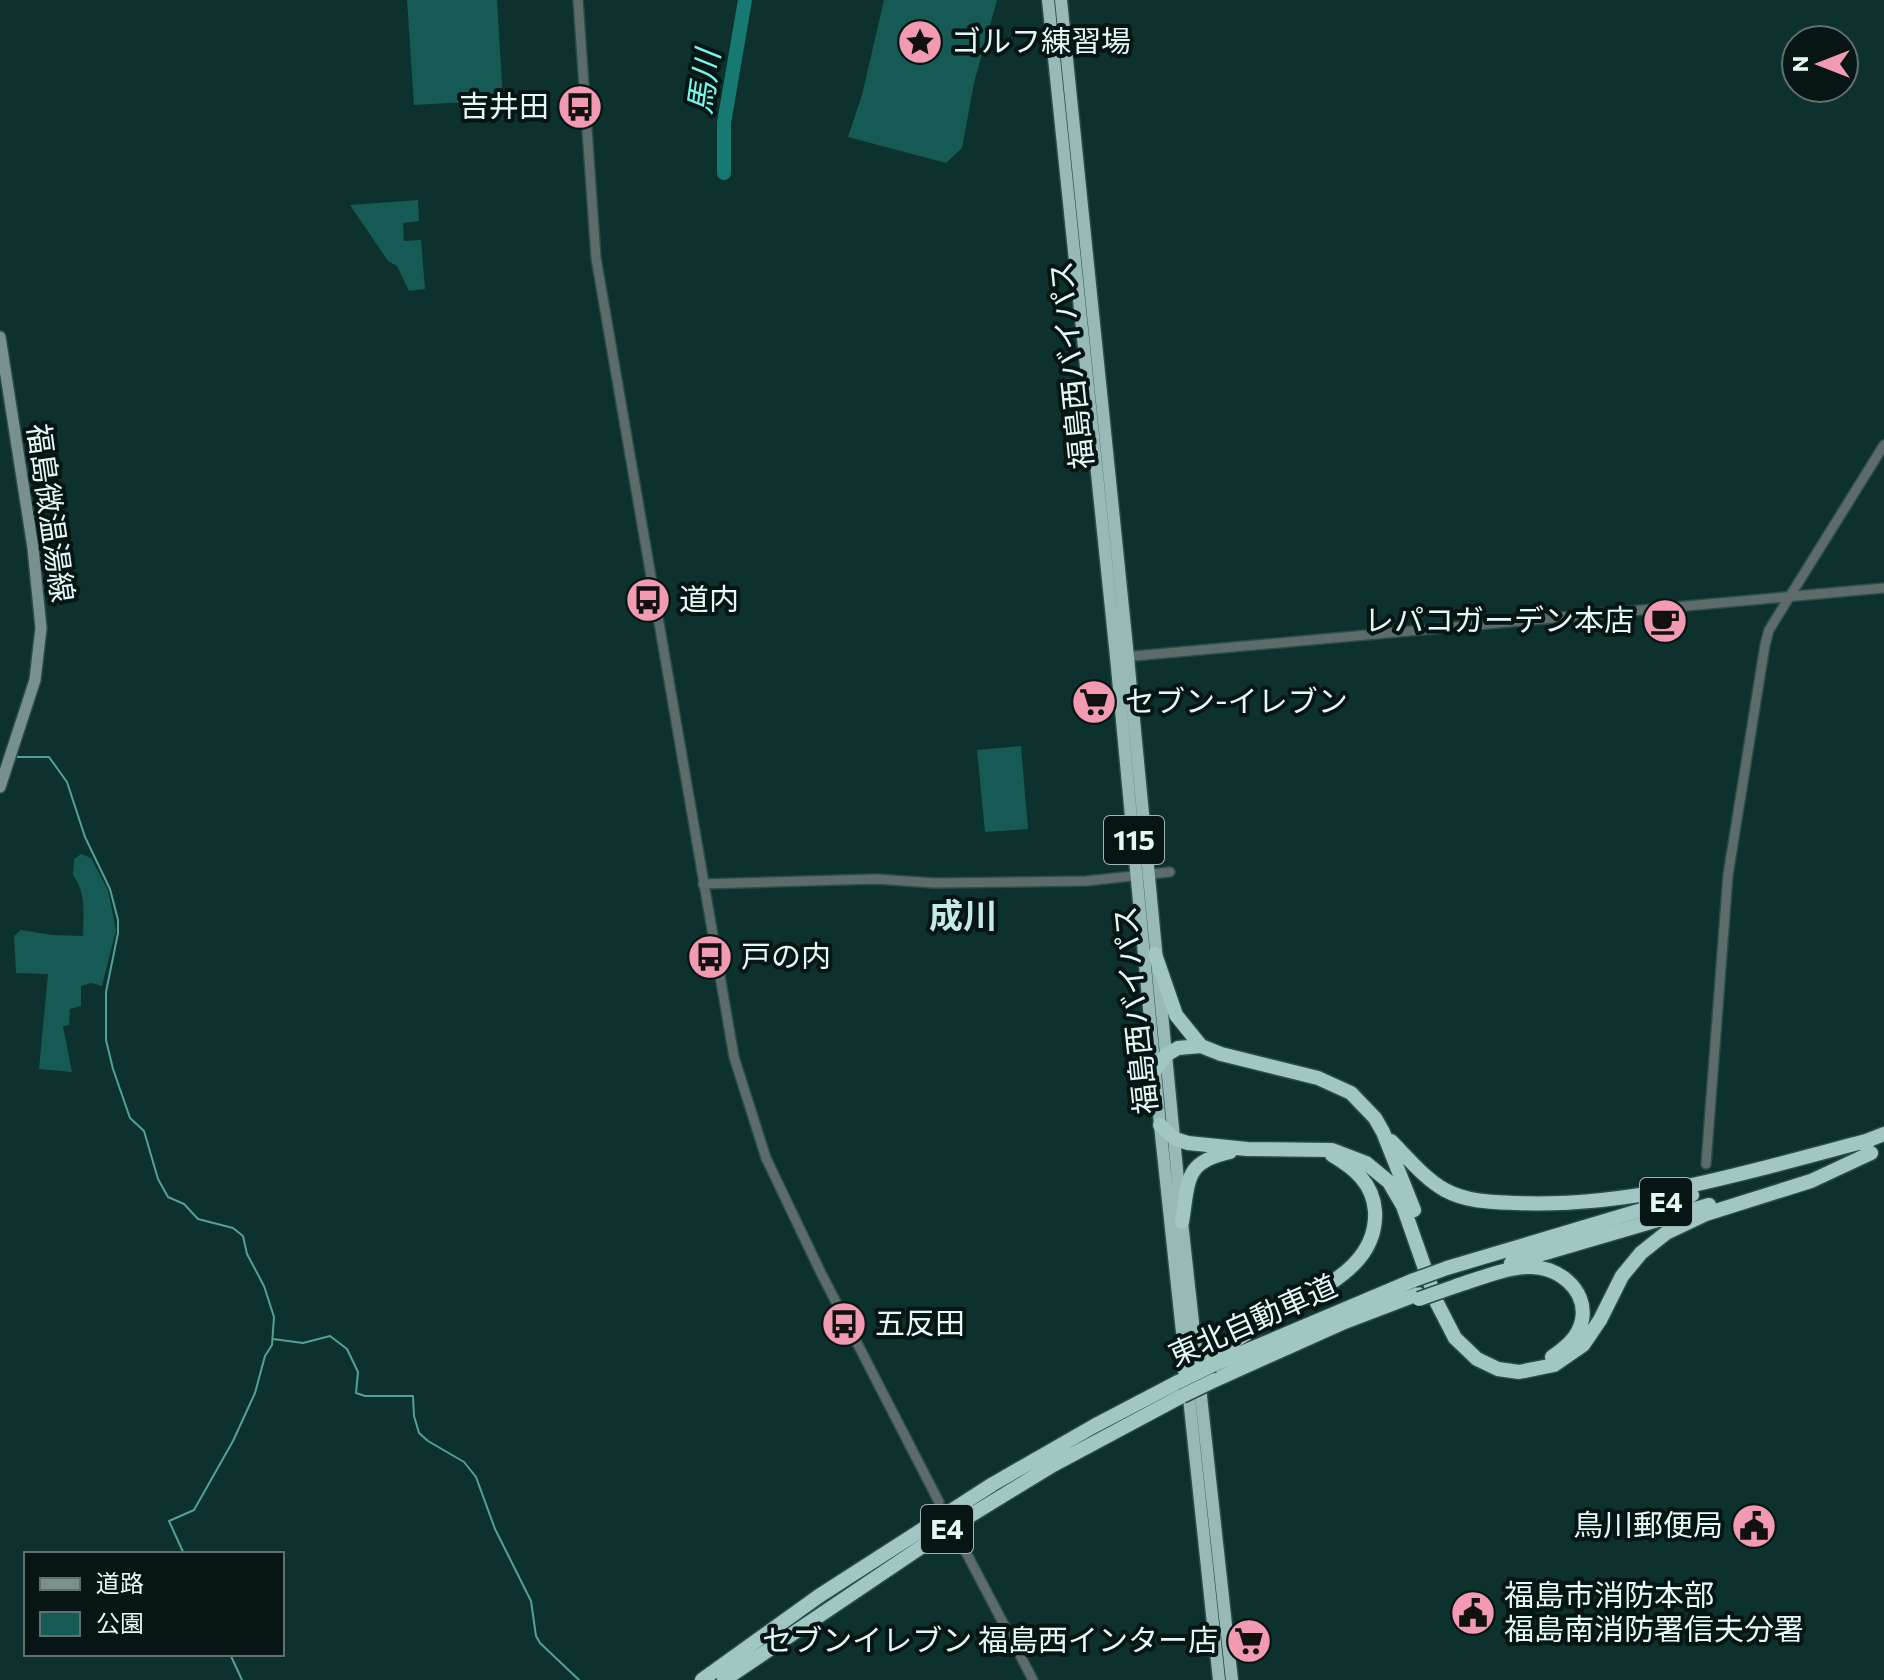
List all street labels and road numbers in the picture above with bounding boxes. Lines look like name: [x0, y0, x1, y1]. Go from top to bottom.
street label: 福島西バイパス: [1040, 259, 1099, 471]
street label: 福島微温湯線: [22, 421, 83, 604]
road number: 115: [1104, 816, 1164, 864]
street label: 福島西バイパス: [1104, 904, 1163, 1116]
road number: E4: [1640, 1178, 1692, 1226]
street label: 東北自動車道: [1162, 1265, 1342, 1372]
road number: E4: [921, 1505, 973, 1553]

